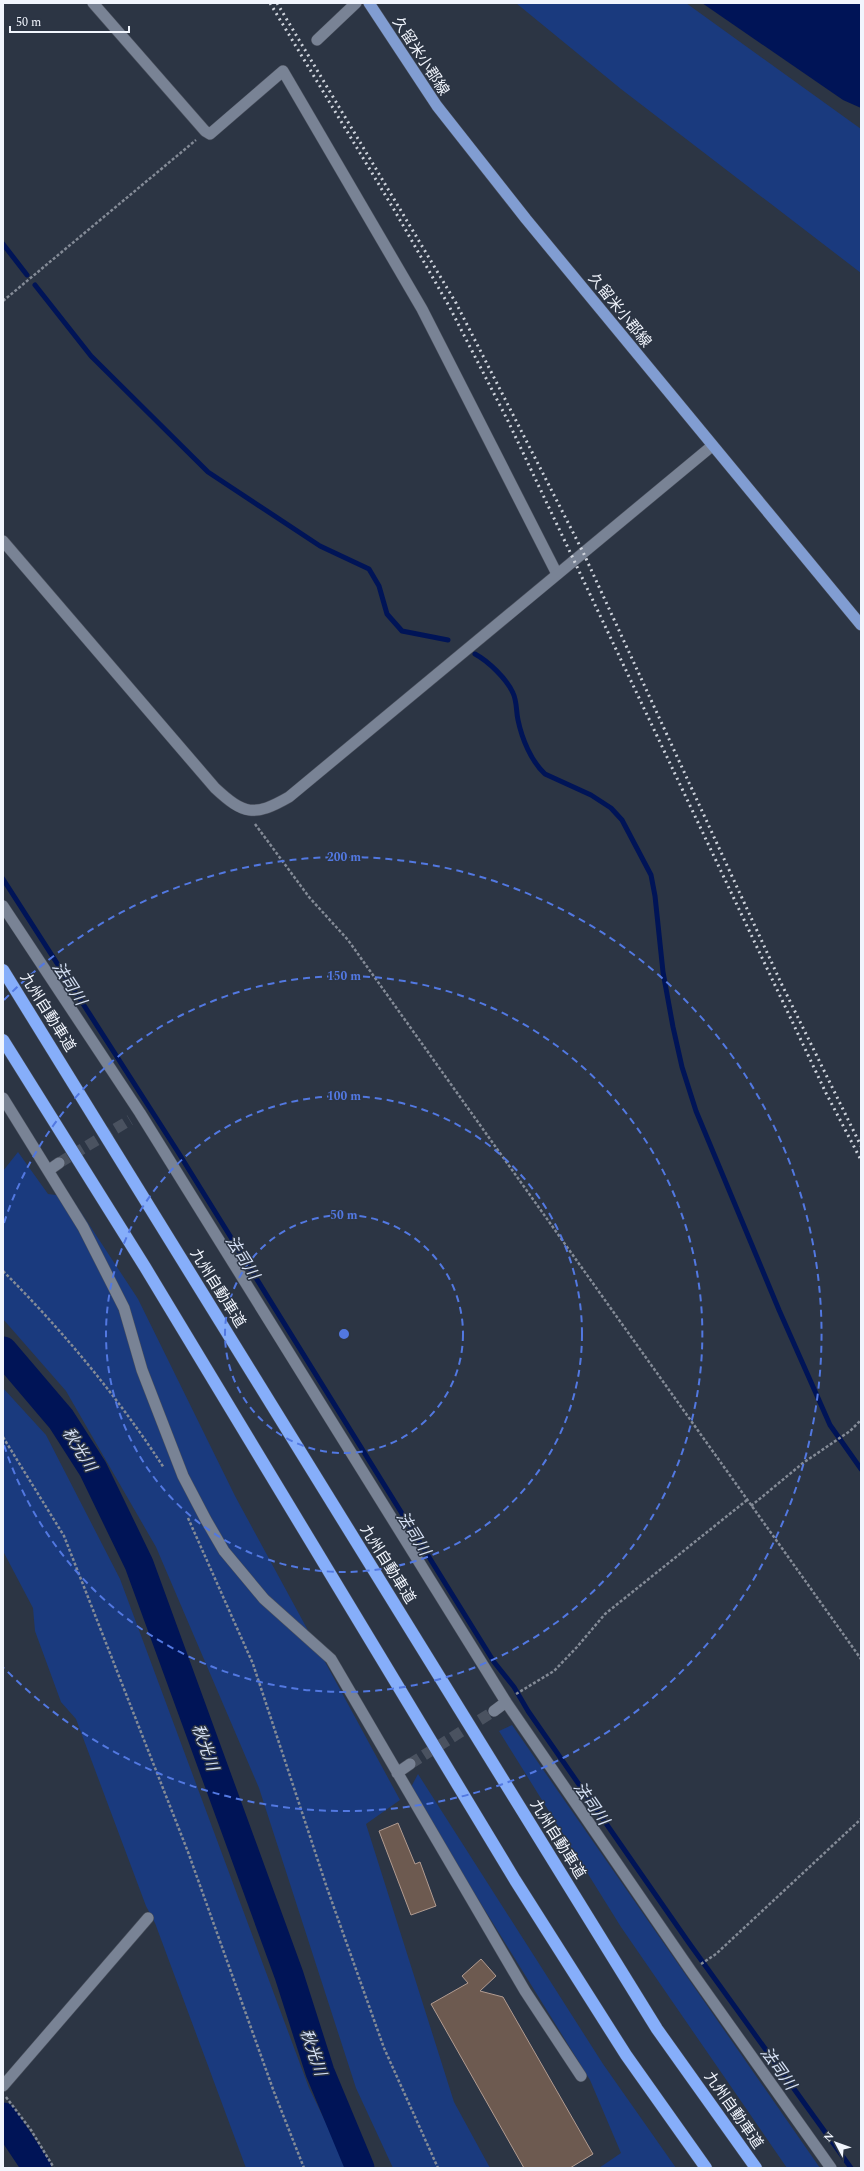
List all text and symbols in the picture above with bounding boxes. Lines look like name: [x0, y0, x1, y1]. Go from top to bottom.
scale bar: [10, 8, 129, 34]
street label: 久留米小郡線: [386, 12, 455, 100]
text: 50 m: [16, 13, 41, 32]
street label: 久留米小郡線: [582, 268, 657, 353]
text: 200 m: [327, 848, 361, 867]
water label: 法司川: [46, 957, 93, 1012]
text: 150 m: [327, 967, 361, 986]
street label: 九州自動車道: [14, 968, 81, 1057]
text: 100 m: [327, 1087, 361, 1106]
text: 50 m: [330, 1206, 358, 1225]
water label: 法司川: [219, 1231, 266, 1286]
street label: 九州自動車道: [184, 1244, 251, 1333]
centre of rings: [337, 1327, 351, 1341]
water label: 秋光川: [56, 1423, 103, 1478]
water label: 法司川: [390, 1507, 437, 1562]
street label: 九州自動車道: [354, 1520, 421, 1609]
water label: 秋光川: [186, 1721, 225, 1776]
water label: 法司川: [568, 1777, 616, 1832]
street label: 九州自動車道: [524, 1795, 591, 1884]
water label: 秋光川: [294, 2026, 333, 2081]
water label: 法司川: [754, 2042, 803, 2097]
street label: 九州自動車道: [698, 2067, 769, 2154]
north arrow: [816, 2123, 856, 2163]
text: N: [819, 2128, 838, 2146]

